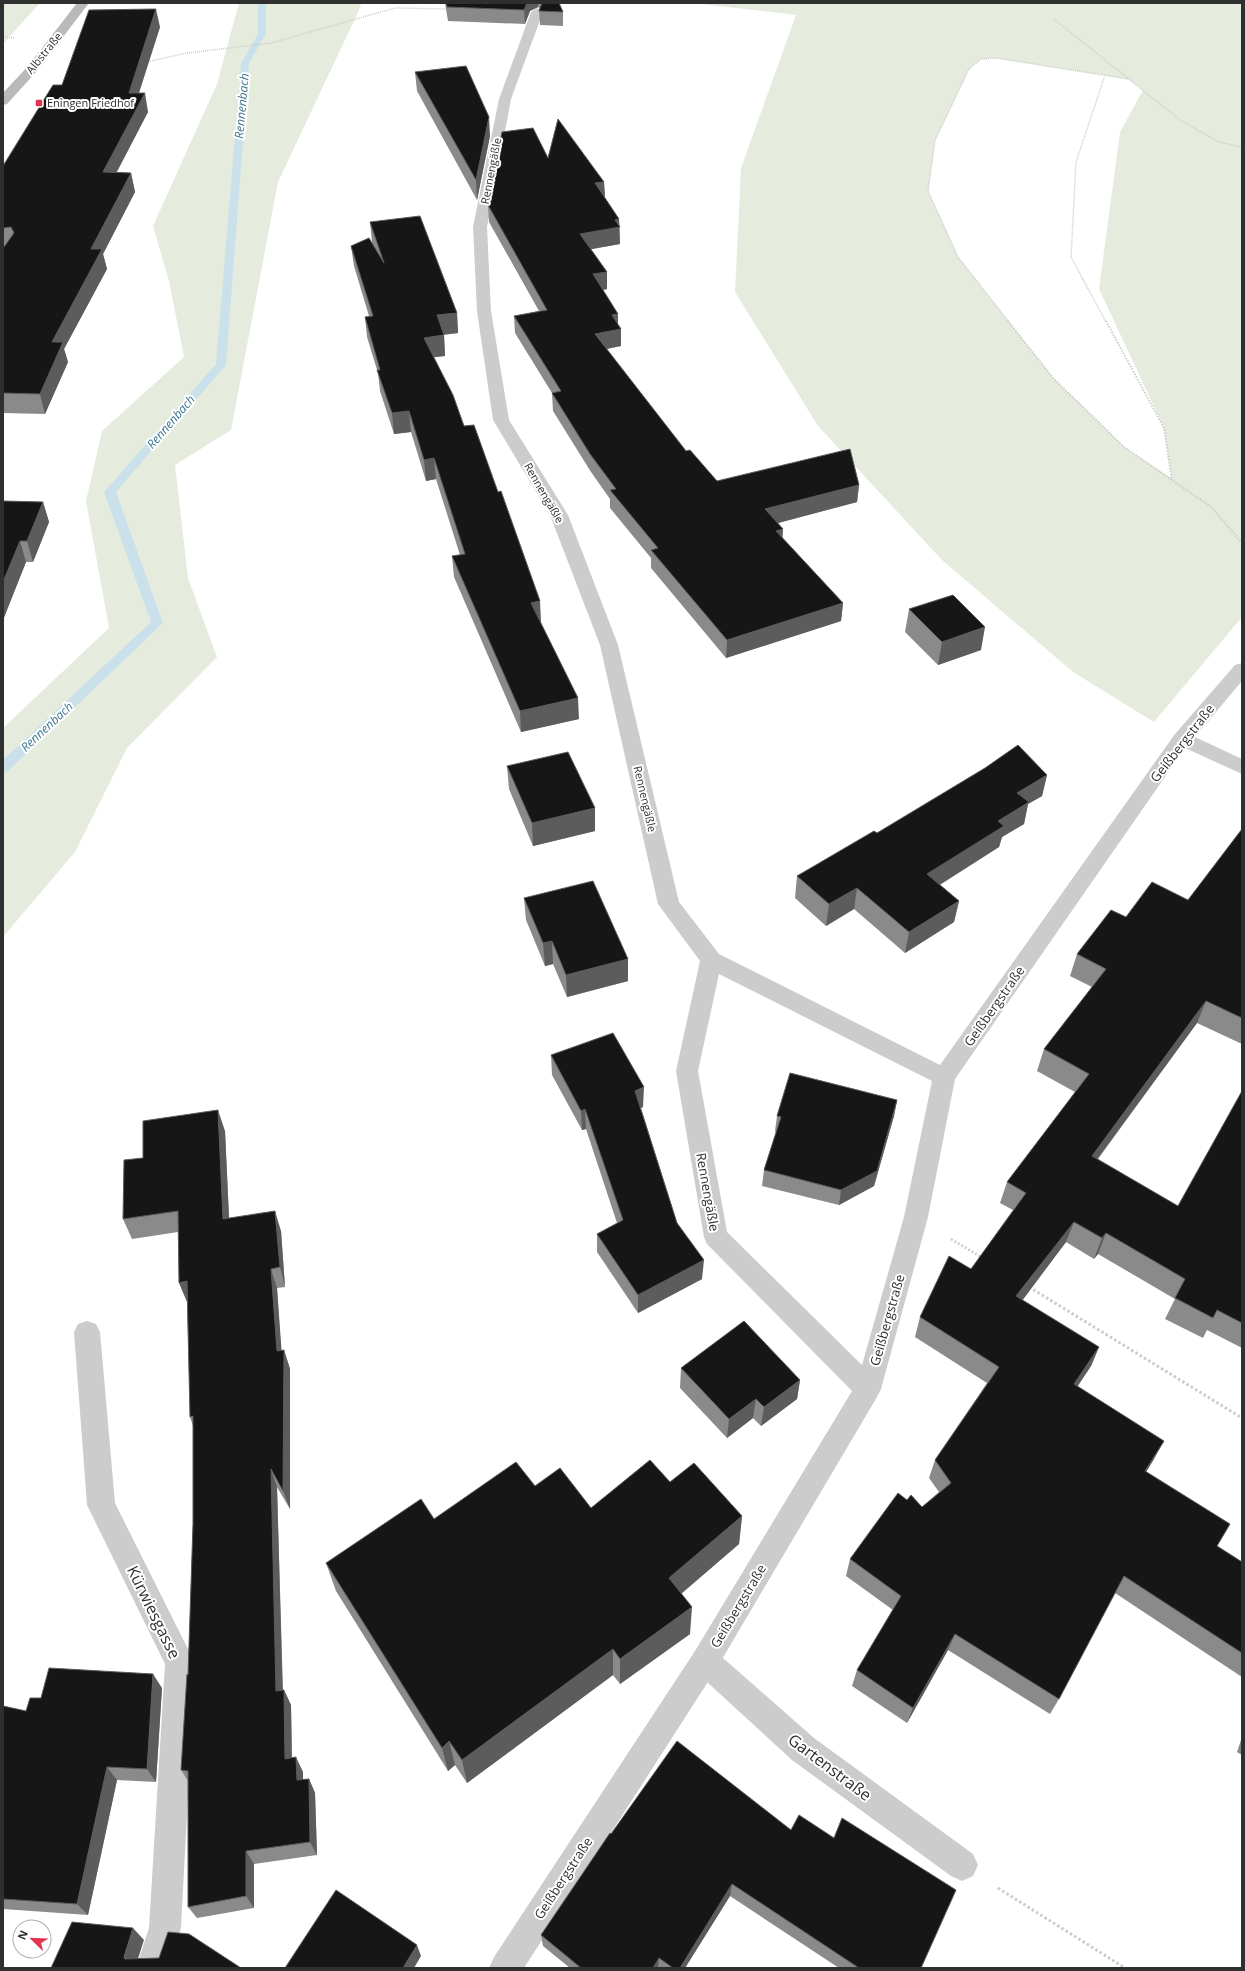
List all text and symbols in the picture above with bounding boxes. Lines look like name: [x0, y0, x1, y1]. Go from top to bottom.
street label: Albstraße: [22, 29, 65, 77]
water label: Rennenbach: [230, 72, 253, 139]
place label: Eningen Friedhof: [47, 95, 135, 110]
marker: Eningen Friedhof: [34, 98, 44, 108]
street label: Rennengäßle: [477, 136, 504, 205]
water label: Rennenbach: [143, 391, 199, 452]
street label: Rennengäßle: [521, 460, 568, 526]
water label: Rennenbach: [17, 698, 77, 755]
street label: Geißbergstraße: [1146, 700, 1218, 786]
street label: Rennengäßle: [631, 764, 660, 833]
street label: Geißbergstraße: [960, 962, 1028, 1050]
street label: Rennengäßle: [692, 1151, 724, 1233]
street label: Geißbergstraße: [865, 1272, 909, 1368]
street label: Geißbergstraße: [706, 1561, 770, 1651]
street label: Kürwiesgasse: [122, 1562, 186, 1662]
street label: Gartenstraße: [784, 1728, 876, 1806]
street label: Geißbergstraße: [530, 1833, 596, 1923]
north arrow: [12, 1919, 52, 1959]
text: N: [14, 1928, 31, 1942]

